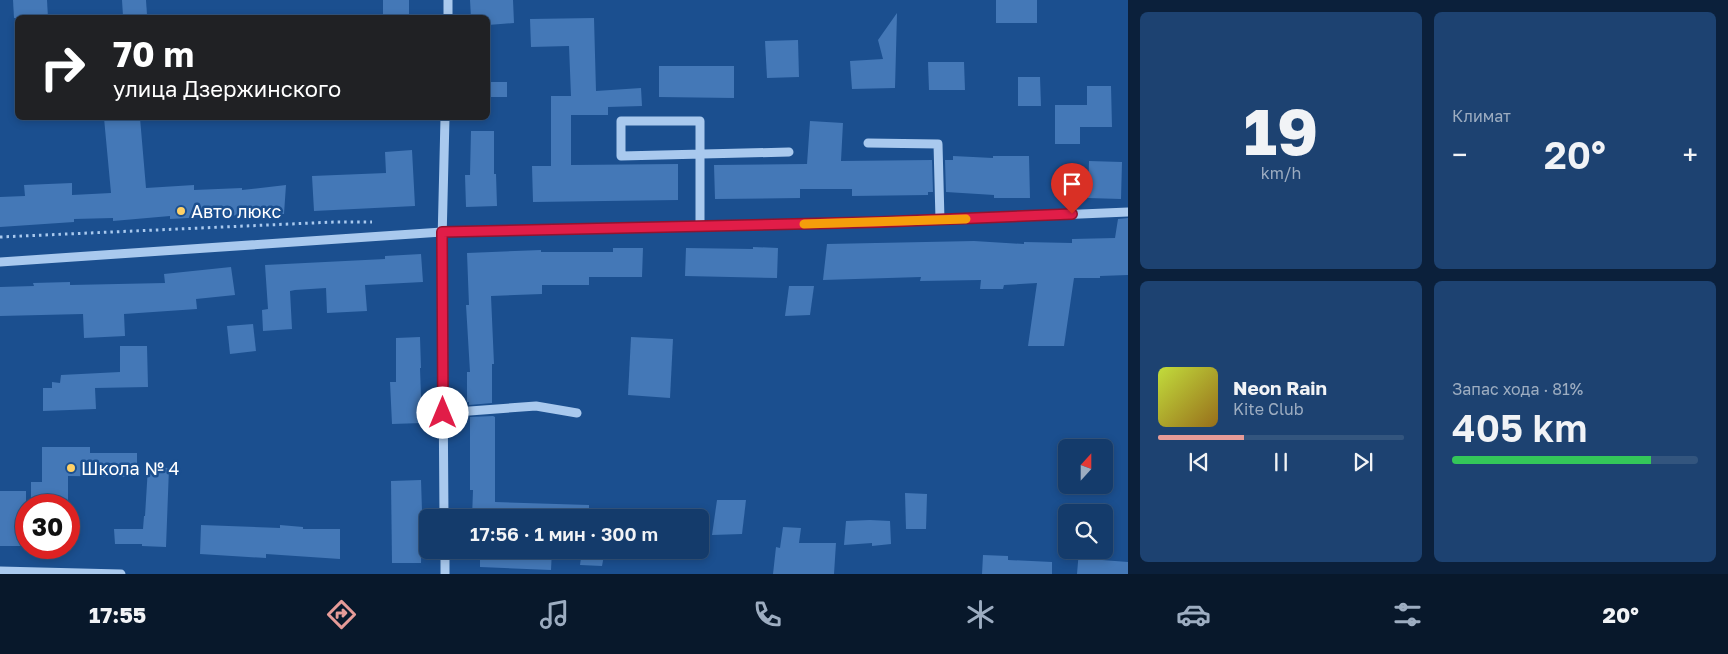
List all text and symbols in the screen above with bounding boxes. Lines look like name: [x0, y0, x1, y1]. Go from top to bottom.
text: 70 m: [113, 33, 194, 75]
icon: right: [30, 35, 95, 100]
text: улица Дзержинского: [113, 75, 341, 102]
text: 19: [1244, 91, 1318, 169]
text: Климат: [1452, 106, 1511, 126]
text: 20°: [1544, 132, 1606, 177]
text: −: [1452, 138, 1467, 171]
text: +: [1683, 138, 1698, 171]
pin: [1051, 163, 1093, 214]
text: km/h: [1261, 163, 1301, 183]
icon: arrive: [1058, 170, 1086, 198]
place label: Авто люкс: [191, 200, 281, 222]
marker: Авто люкс: [175, 205, 187, 217]
text: Neon Rain: [1233, 376, 1327, 399]
text: Запас хода · 81%: [1452, 379, 1583, 399]
position arrow: [416, 386, 468, 438]
text: Kite Club: [1233, 399, 1304, 419]
text: 405 km: [1452, 405, 1588, 450]
north arrow: [1058, 439, 1112, 494]
map controls: [1058, 439, 1113, 559]
icon: previous: [1185, 448, 1213, 476]
icon: pause: [1267, 448, 1295, 476]
icon: next: [1349, 448, 1377, 476]
place label: Школа № 4: [81, 457, 179, 479]
marker: Школа № 4: [65, 462, 77, 474]
speed limit sign: 30: [15, 494, 80, 559]
button: search: [1058, 504, 1113, 559]
text: 17:56 · 1 мин · 300 m: [470, 522, 658, 545]
icon: directions: [324, 597, 359, 632]
icon: music: [537, 597, 572, 632]
icon: phone: [750, 597, 785, 632]
icon: climate: [963, 597, 998, 632]
icon: car: [1176, 597, 1211, 632]
icon: filters: [1390, 597, 1425, 632]
text: 17:55: [89, 601, 146, 628]
text: 20°: [1603, 601, 1639, 628]

